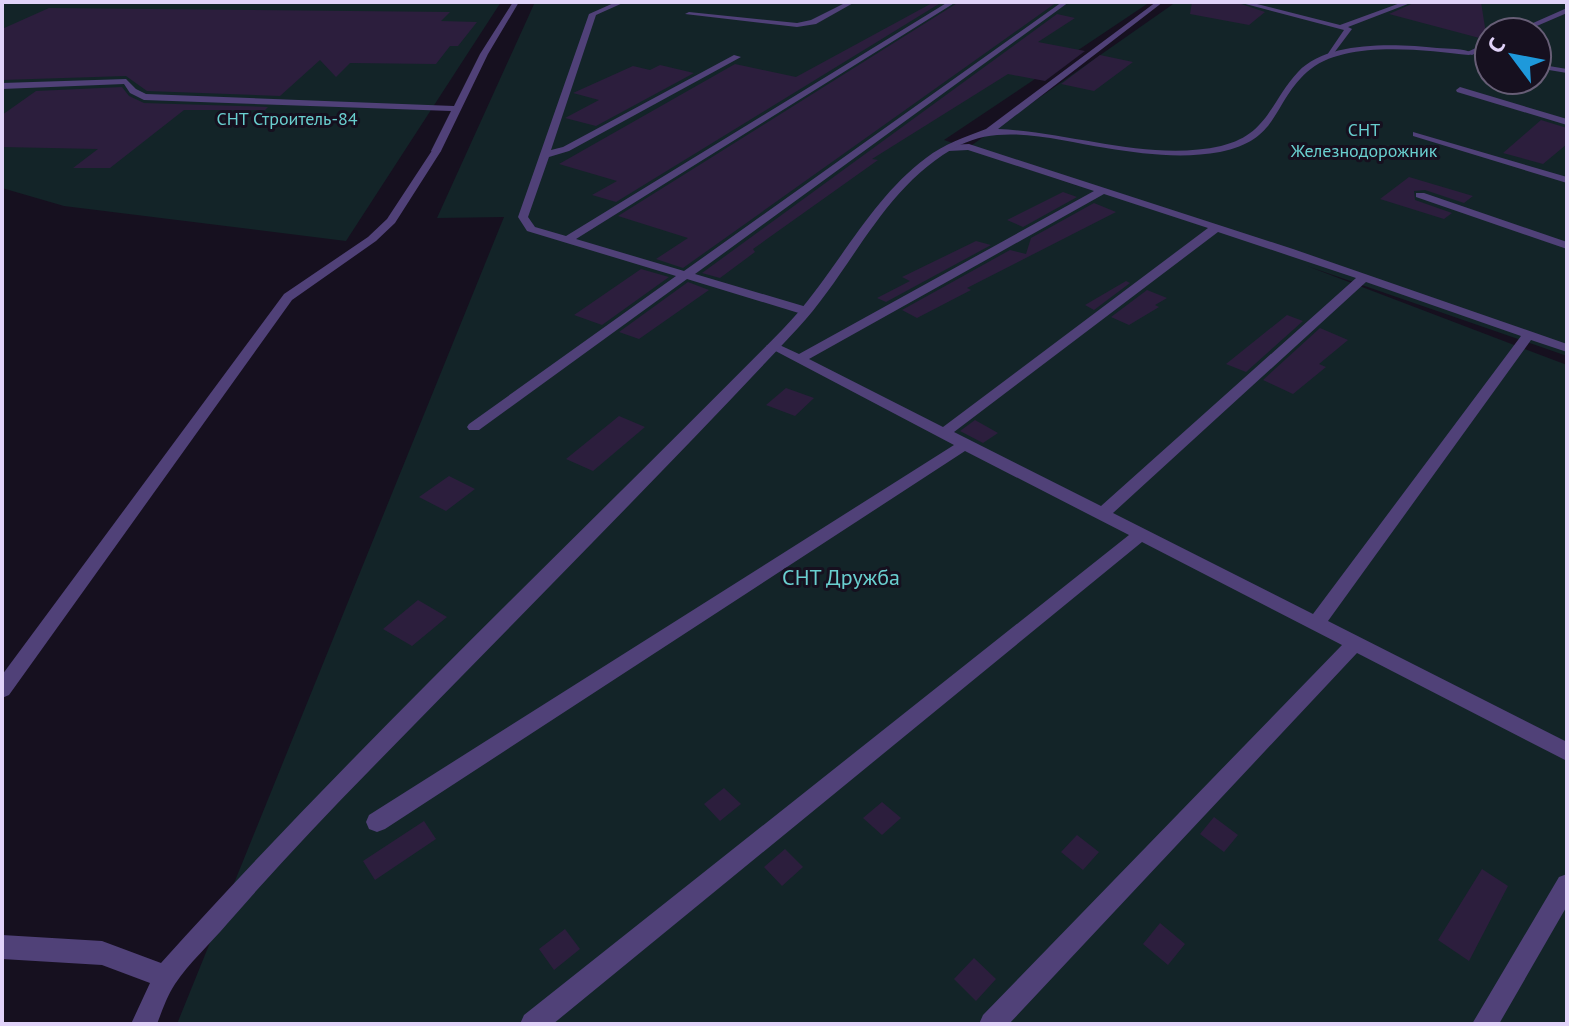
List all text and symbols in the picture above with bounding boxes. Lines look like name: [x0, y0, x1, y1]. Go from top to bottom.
north arrow: [1473, 16, 1553, 96]
text: С: [1481, 33, 1511, 58]
park label: СНТ Строитель-84: [216, 107, 358, 130]
park label: СНТ Железнодорожник: [1290, 118, 1438, 162]
park label: СНТ Дружба: [782, 563, 900, 591]

